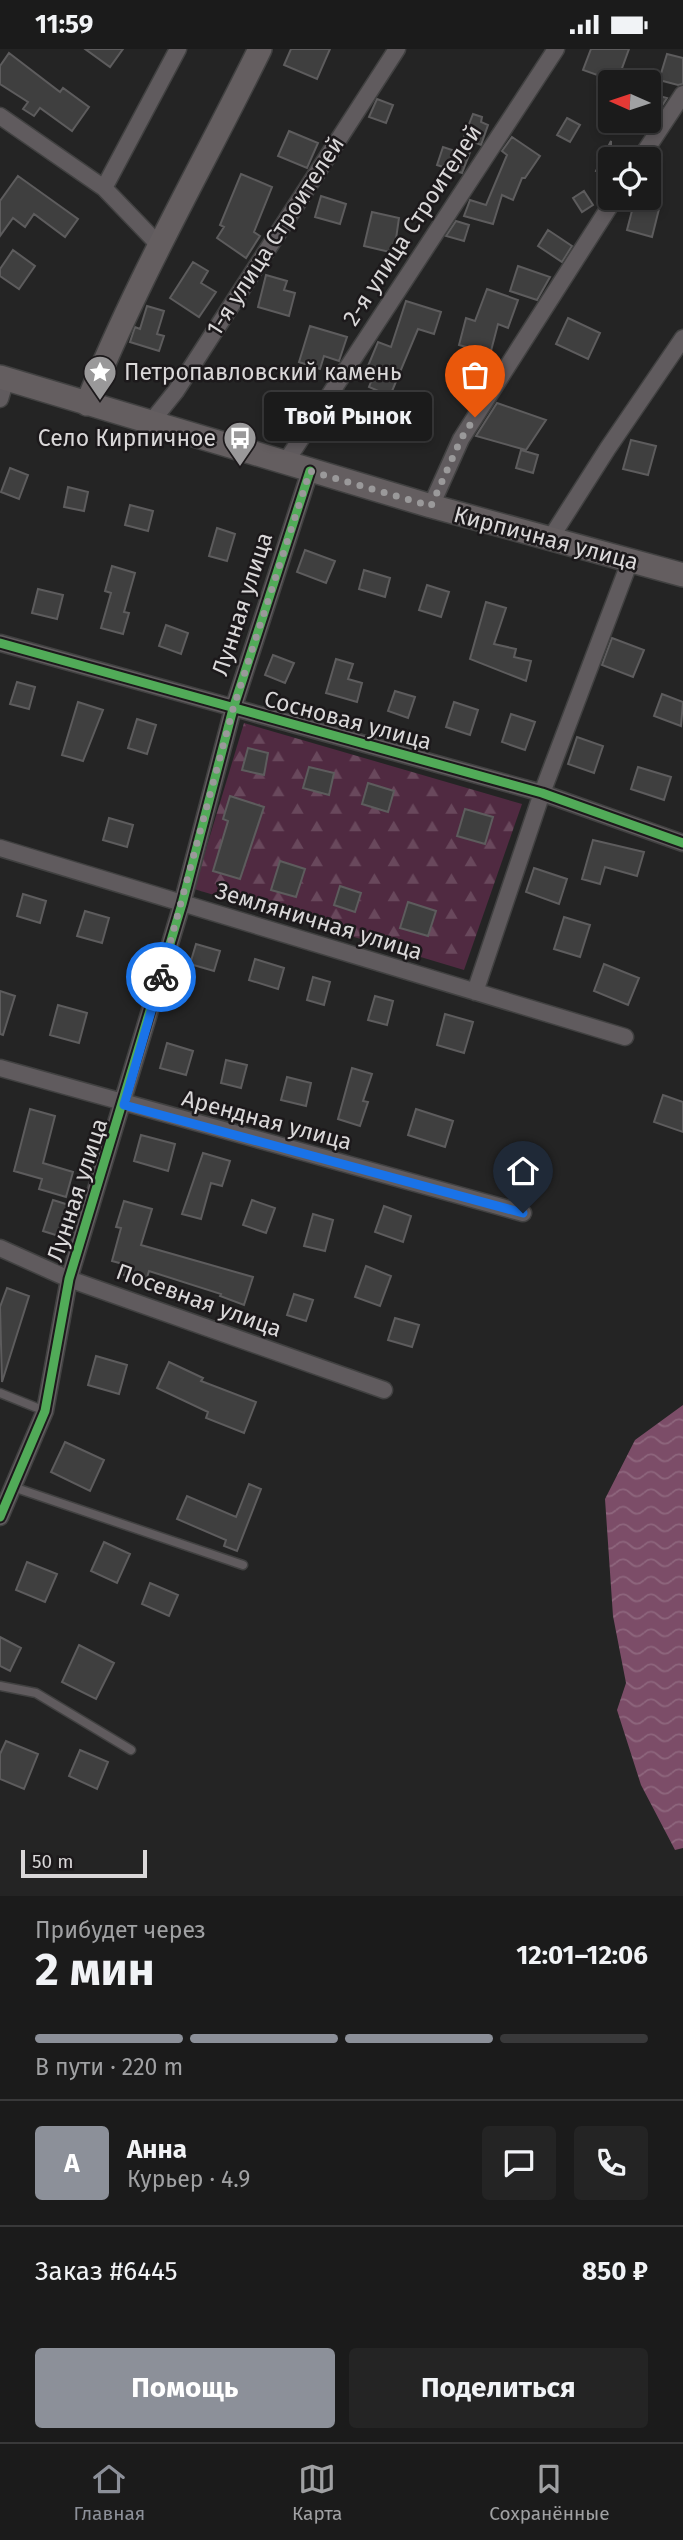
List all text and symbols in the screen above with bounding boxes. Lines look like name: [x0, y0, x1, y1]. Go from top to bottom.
text: 11:59: [35, 9, 93, 40]
north arrow: [598, 70, 662, 133]
map controls: [598, 70, 661, 210]
street label: 2-я улица Строителей: [337, 119, 487, 331]
street label: 1-я улица Строителей: [200, 131, 350, 341]
button: locate: [598, 147, 661, 210]
pin: [445, 345, 505, 417]
place icon: Петропавловский камень: [81, 353, 119, 402]
icon: bag: [456, 356, 494, 394]
place label: Петропавловский камень: [124, 358, 402, 386]
callout: Твой Рынок: [265, 393, 433, 441]
text: Твой Рынок: [284, 402, 412, 430]
bus stop icon: Село Кирпичное: [221, 419, 259, 468]
place label: Село Кирпичное: [38, 424, 216, 452]
street label: Кирпичная улица: [451, 500, 641, 576]
street label: Лунная улица: [206, 529, 278, 679]
street label: Сосновая улица: [261, 684, 435, 756]
street label: Земляничная улица: [212, 876, 426, 966]
courier: [126, 942, 196, 1012]
icon: bike: [142, 958, 180, 996]
street label: Арендная улица: [179, 1084, 355, 1156]
street label: Лунная улица: [41, 1115, 113, 1265]
pin: [493, 1141, 553, 1213]
icon: home: [504, 1152, 542, 1190]
street label: Посевная улица: [112, 1257, 286, 1343]
scale bar: [21, 1847, 147, 1879]
text: 50 m: [32, 1850, 73, 1873]
text: Прибудет через: [35, 1916, 206, 1944]
text: 12:01–12:06: [516, 1940, 648, 1971]
text: 2 мин: [35, 1942, 155, 1997]
text: В пути · 220 m: [35, 2053, 183, 2081]
button: chat: [482, 2126, 556, 2200]
button: phone: [574, 2126, 648, 2200]
text: Анна: [127, 2134, 187, 2165]
text: А: [64, 2148, 80, 2179]
text: Курьер · 4.9: [127, 2165, 250, 2193]
text: Заказ #6445: [35, 2256, 178, 2287]
text: 850 ₽: [582, 2256, 648, 2287]
button: Помощь: [35, 2348, 335, 2428]
button: Поделиться: [349, 2348, 648, 2428]
tab: Главная: [73, 2460, 145, 2525]
tab: Карта: [292, 2460, 342, 2525]
tab: Сохранённые: [489, 2460, 610, 2525]

